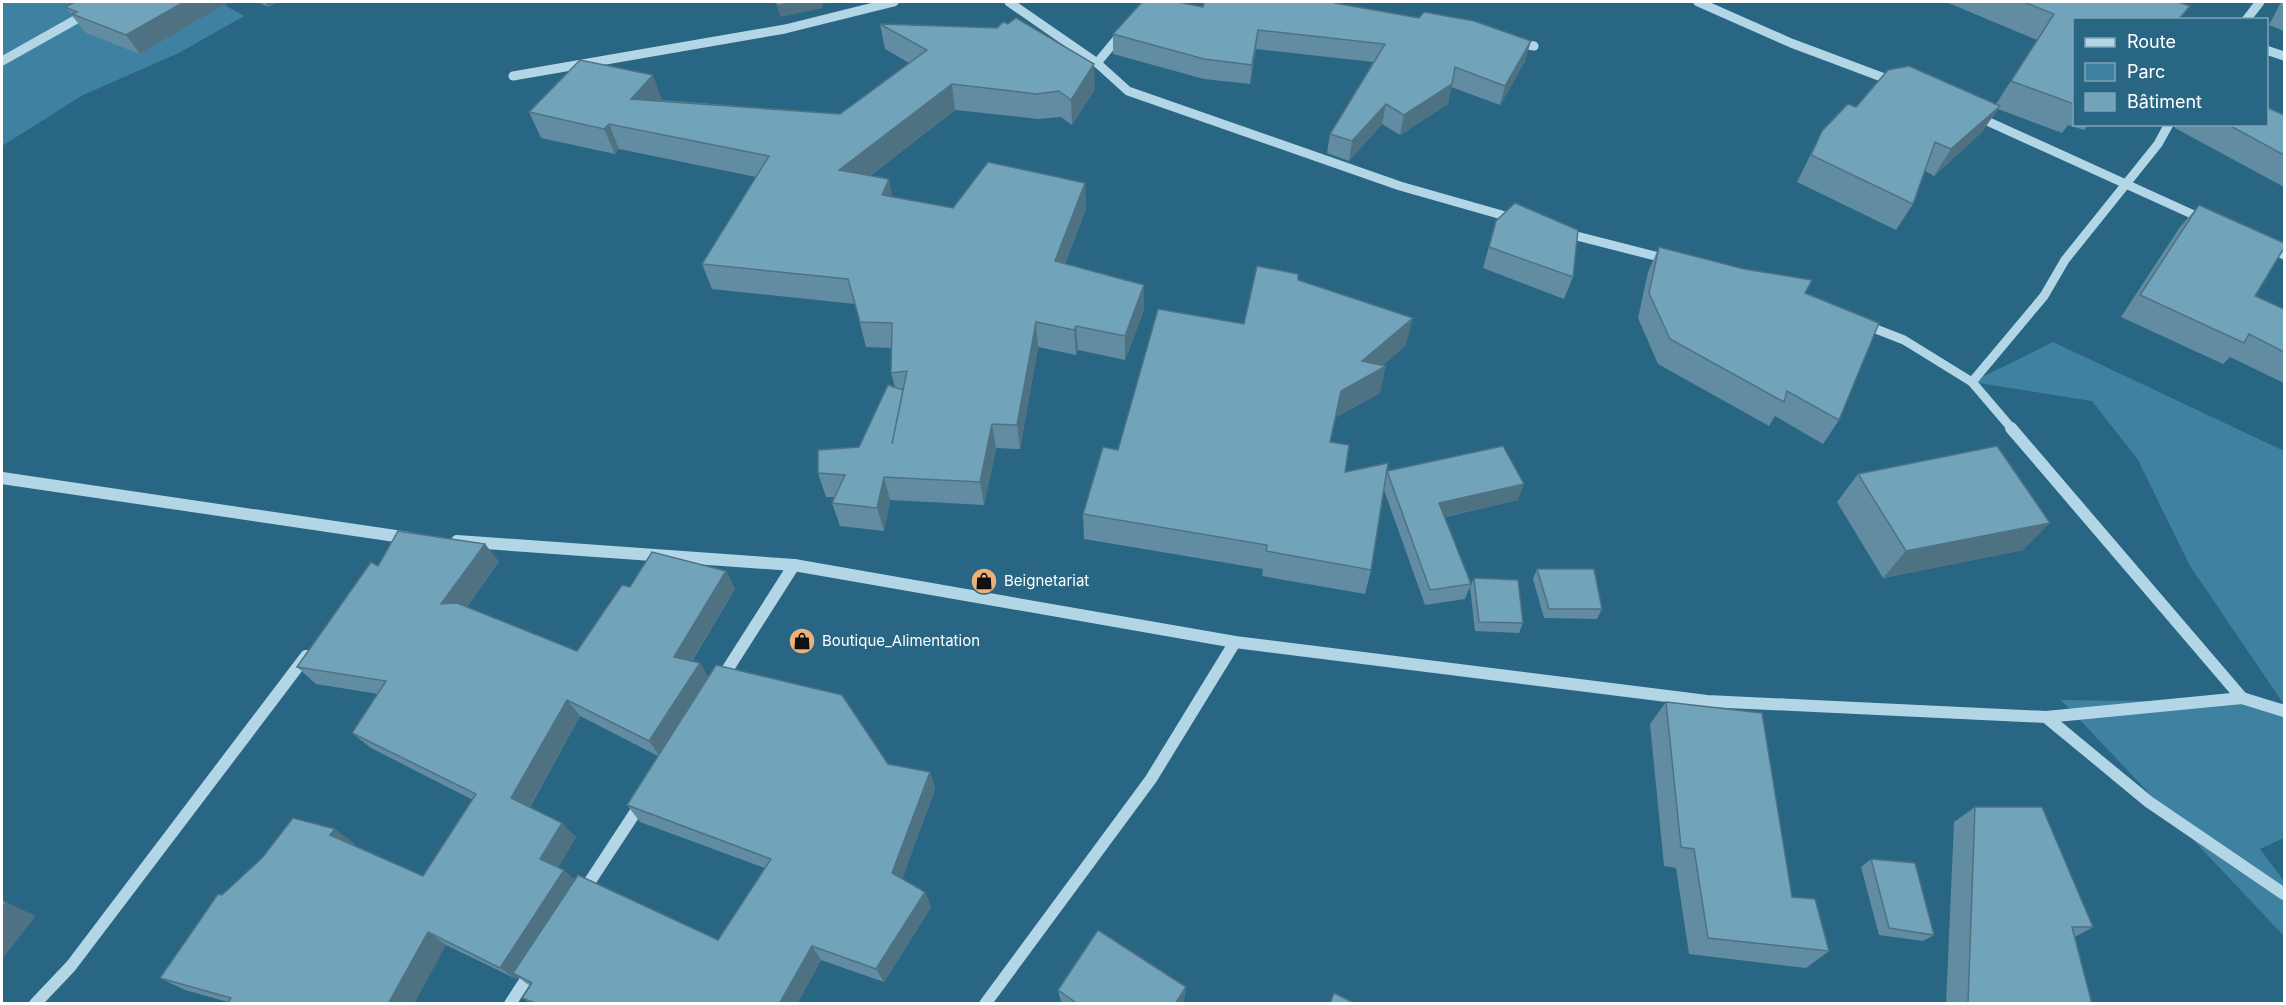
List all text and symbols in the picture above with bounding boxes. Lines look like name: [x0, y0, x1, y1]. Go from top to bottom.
legend: [2073, 18, 2268, 126]
text: Route: [2127, 31, 2176, 52]
text: Parc: [2127, 61, 2165, 82]
text: Bâtiment: [2127, 91, 2202, 112]
shop icon: Beignetariat: [969, 566, 999, 596]
place label: Beignetariat: [1004, 571, 1089, 590]
shop icon: Boutique_Alimentation: [787, 626, 817, 656]
place label: Boutique_Alimentation: [822, 631, 980, 650]

